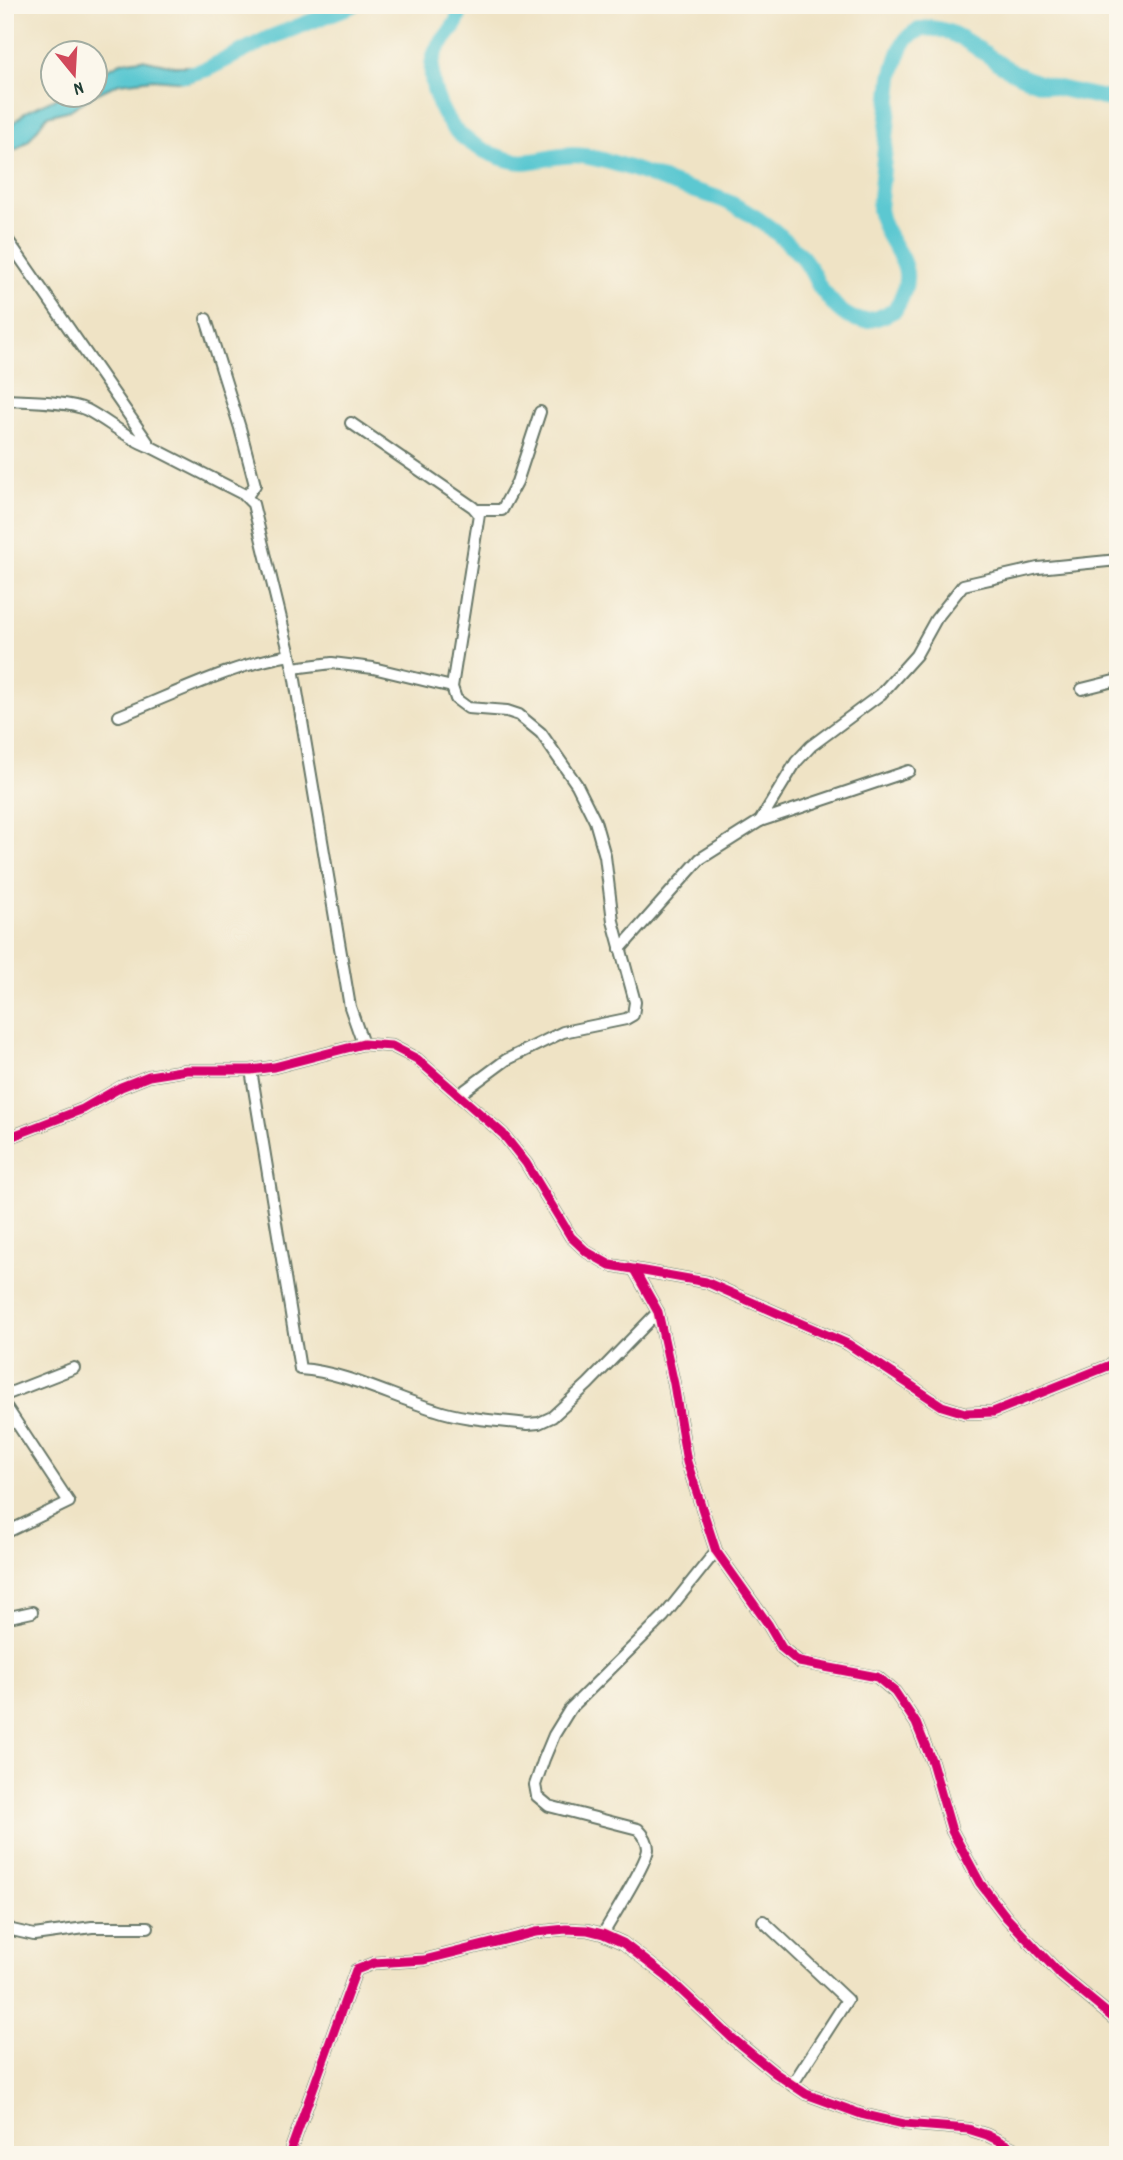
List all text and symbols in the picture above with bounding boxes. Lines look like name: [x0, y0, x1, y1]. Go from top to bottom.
north arrow: [38, 38, 108, 108]
text: N: [70, 73, 87, 101]

